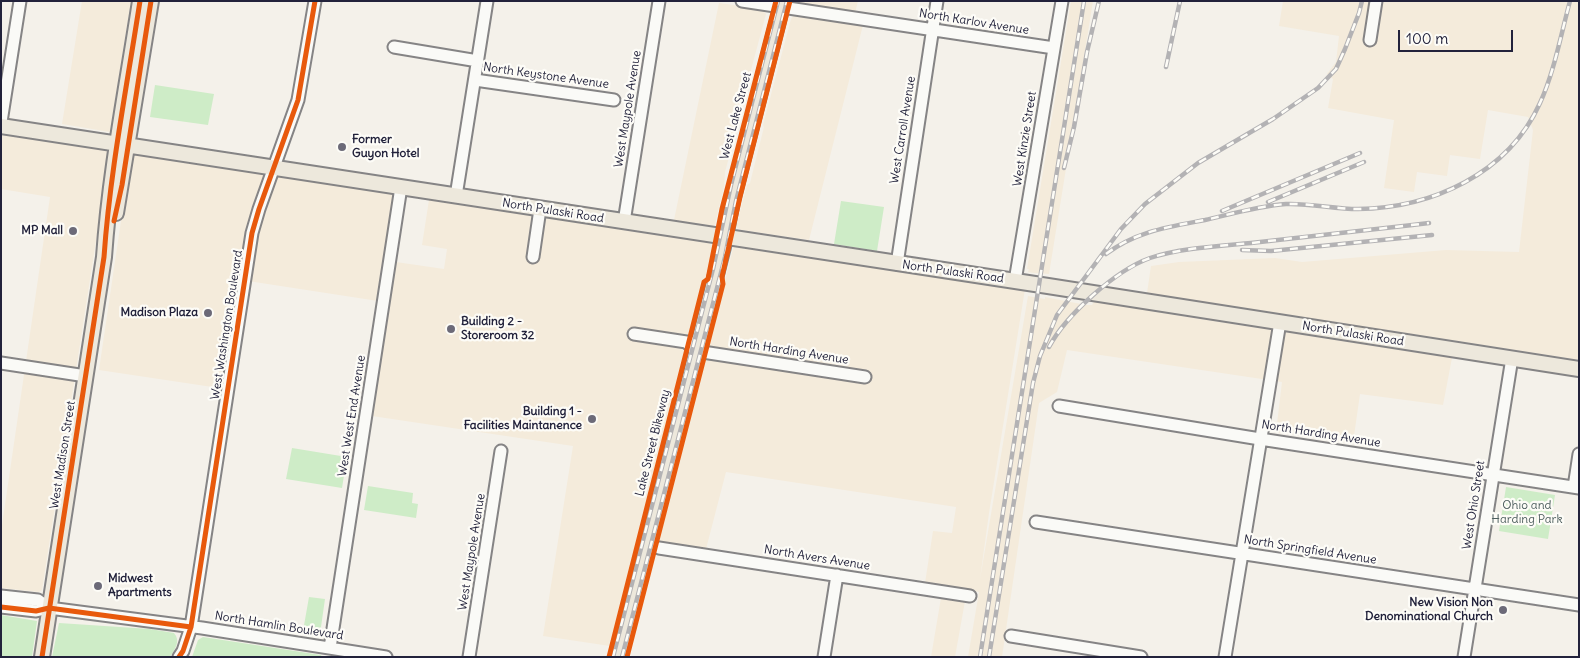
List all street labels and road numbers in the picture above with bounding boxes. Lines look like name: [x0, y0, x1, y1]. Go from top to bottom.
street label: North Karlov Avenue: [918, 6, 1030, 38]
street label: West Maypole Avenue: [612, 49, 644, 169]
street label: North Keystone Avenue: [482, 60, 610, 92]
street label: West Lake Street: [717, 71, 755, 161]
street label: West Carroll Avenue: [887, 75, 919, 185]
street label: West Kinzie Street: [1010, 90, 1040, 188]
street label: North Pulaski Road: [501, 196, 605, 226]
street label: West Washington Boulevard: [208, 249, 246, 401]
street label: North Pulaski Road: [901, 258, 1005, 286]
street label: North Pulaski Road: [1301, 319, 1405, 349]
street label: North Harding Avenue: [728, 334, 850, 368]
street label: West West End Avenue: [335, 354, 369, 478]
street label: Lake Street Bikeway: [633, 388, 673, 498]
street label: West Madison Street: [47, 400, 79, 510]
street label: North Harding Avenue: [1260, 417, 1382, 451]
street label: West Ohio Street: [1460, 460, 1488, 550]
street label: West Maypole Avenue: [456, 492, 488, 612]
street label: North Springfield Avenue: [1243, 532, 1377, 568]
street label: North Avers Avenue: [763, 543, 871, 573]
street label: North Hamlin Boulevard: [214, 609, 344, 643]

